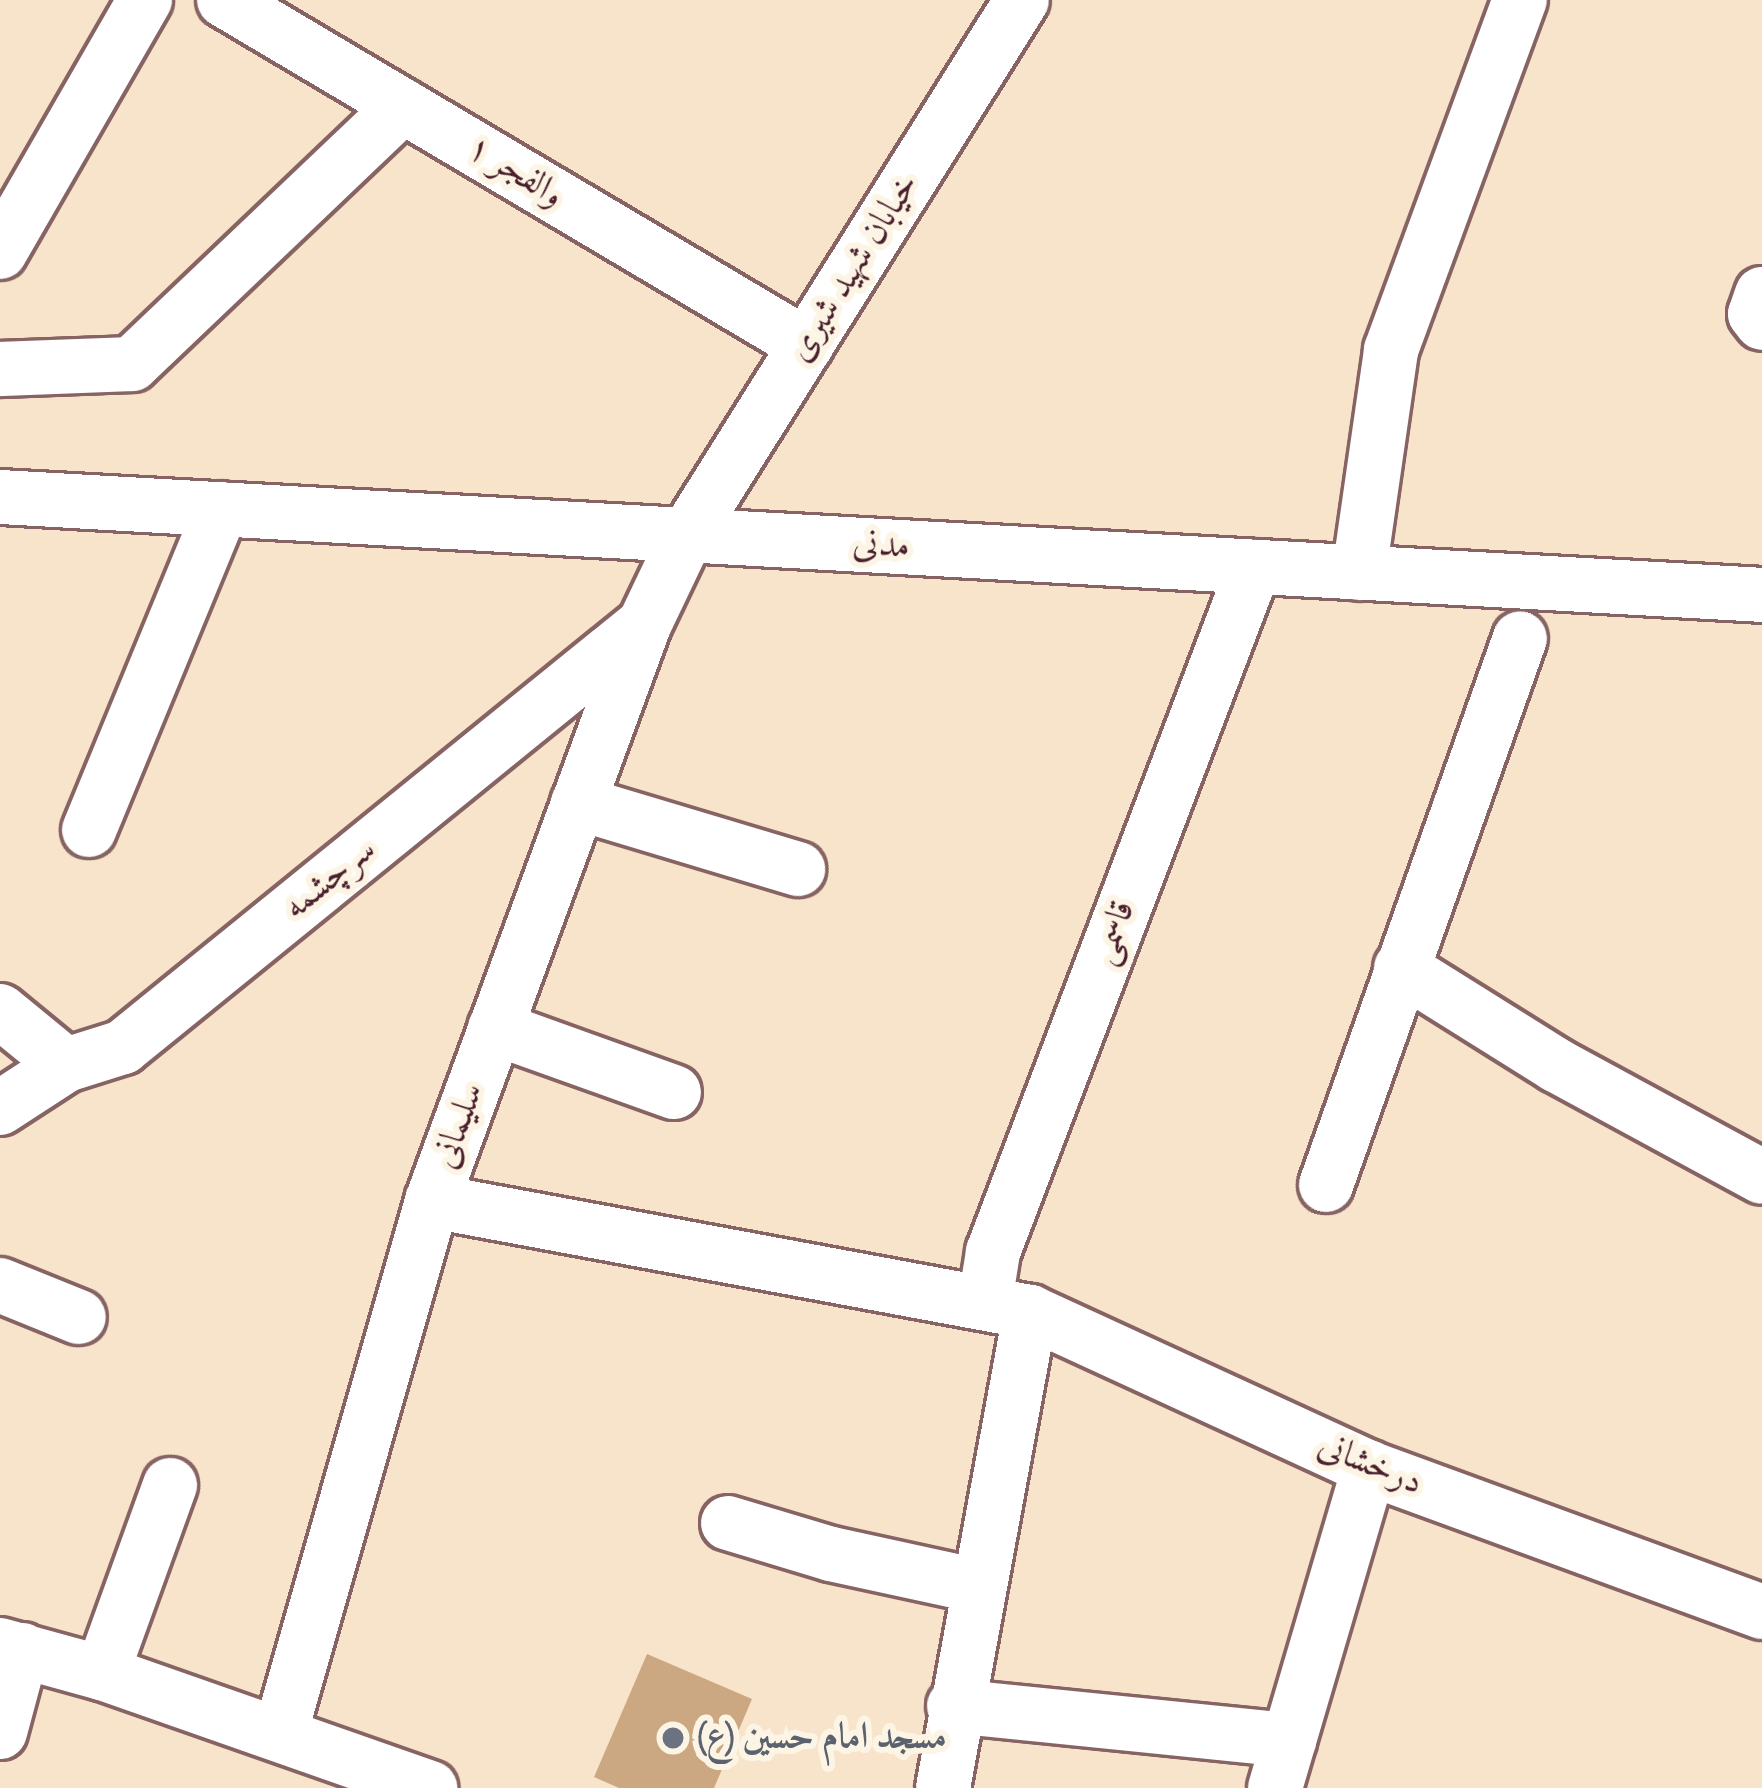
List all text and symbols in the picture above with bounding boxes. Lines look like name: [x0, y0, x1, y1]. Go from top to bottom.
street label: والفجر ۱: [459, 126, 571, 218]
street label: خیابان شهید شیری: [779, 166, 929, 370]
street label: مدنی: [851, 523, 911, 569]
street label: سرچشمه: [275, 829, 385, 929]
street label: قاسمی: [1082, 895, 1146, 971]
street label: سلیمانی: [424, 1077, 494, 1175]
street label: درخشانی: [1311, 1425, 1429, 1505]
place label: مسجد امام حسین (ع): [697, 1716, 947, 1760]
marker: مسجد امام حسین (ع): [660, 1725, 686, 1751]

